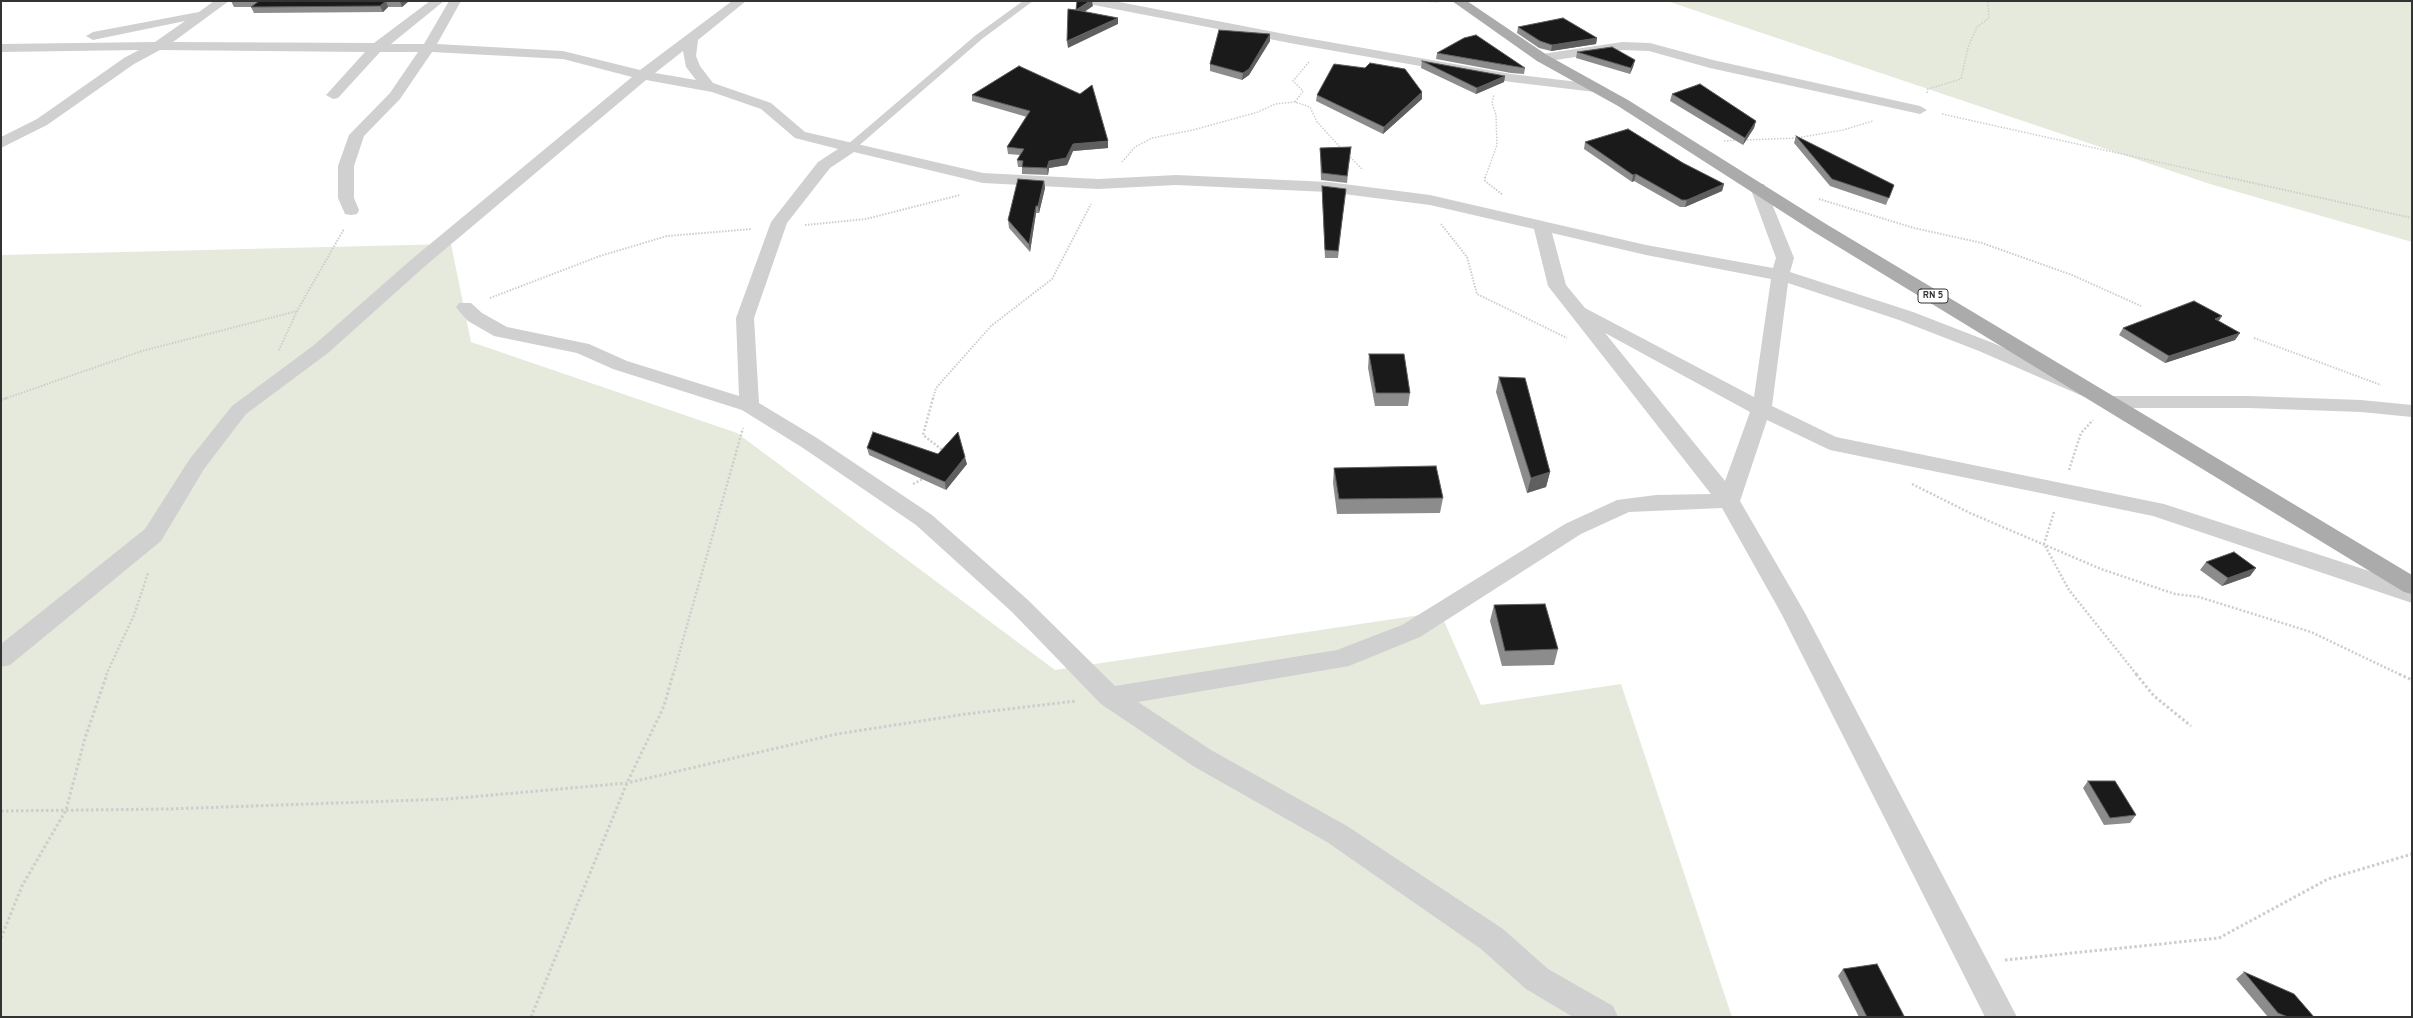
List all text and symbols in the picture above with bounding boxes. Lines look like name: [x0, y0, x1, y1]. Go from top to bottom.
road number: RN 5: [1918, 289, 1948, 303]

